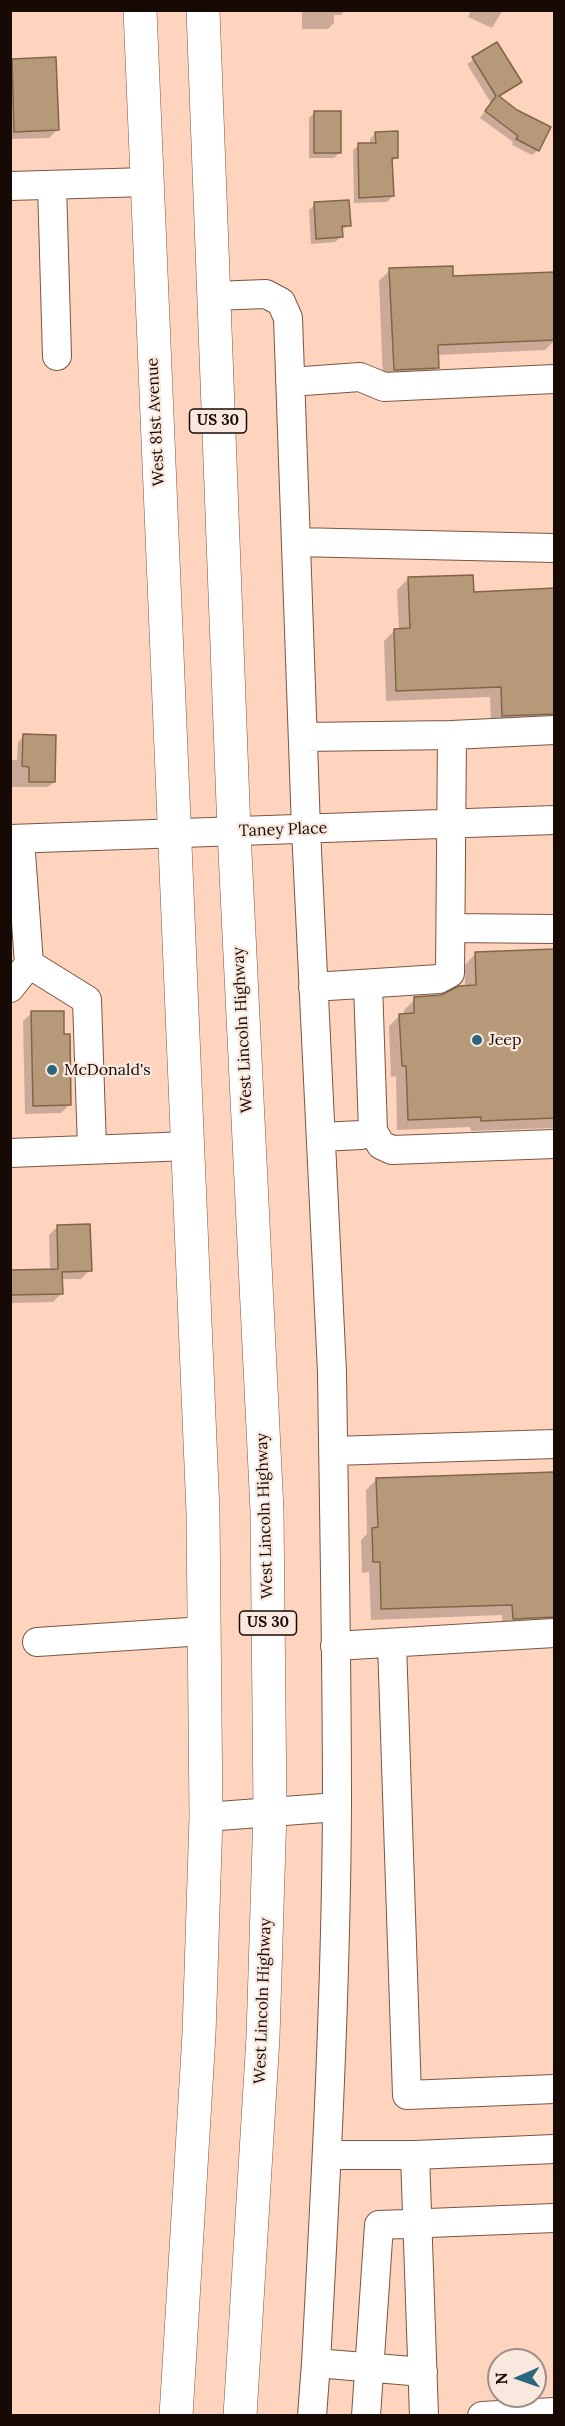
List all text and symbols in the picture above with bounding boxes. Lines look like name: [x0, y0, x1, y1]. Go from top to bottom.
street label: West 81st Avenue: [143, 357, 169, 487]
road number: US 30: [190, 409, 246, 433]
street label: Taney Place: [238, 819, 328, 841]
street label: West Lincoln Highway: [229, 947, 257, 1113]
place label: Jeep: [489, 1030, 522, 1050]
marker: Jeep: [470, 1033, 484, 1047]
place label: McDonald's: [64, 1060, 151, 1080]
marker: McDonald's: [45, 1063, 59, 1077]
street label: West Lincoln Highway: [253, 1433, 277, 1599]
road number: US 30: [240, 1611, 296, 1635]
street label: West Lincoln Highway: [251, 1918, 275, 2084]
north arrow: [487, 2348, 547, 2408]
text: N: [491, 2372, 511, 2385]

